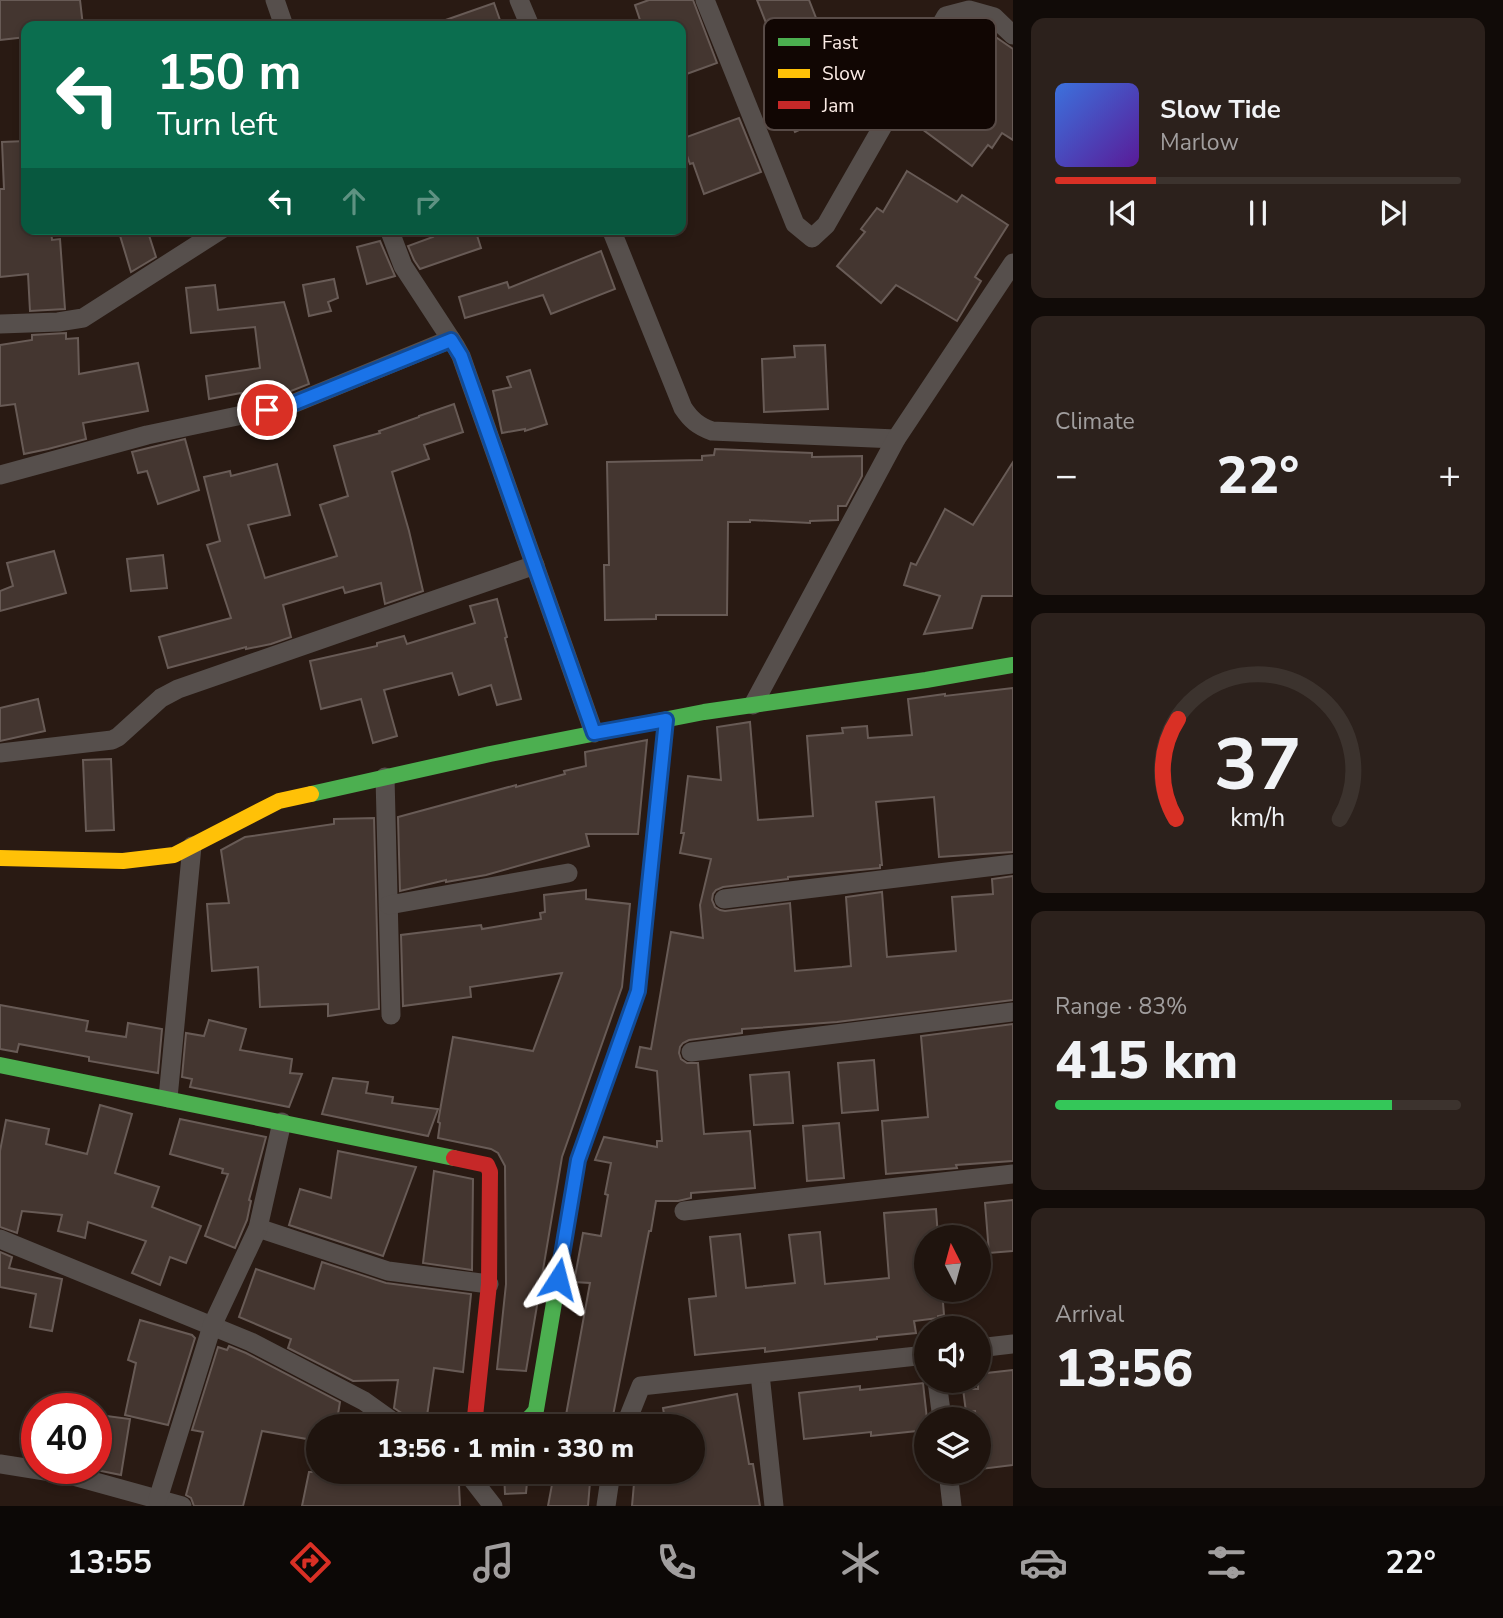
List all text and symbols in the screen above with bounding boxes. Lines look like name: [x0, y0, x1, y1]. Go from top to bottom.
legend: [764, 18, 996, 130]
text: Fast: [822, 30, 858, 56]
text: 150 m: [157, 39, 301, 106]
icon: left: [42, 49, 133, 140]
text: Slow: [822, 61, 866, 87]
text: Slow Tide: [1160, 92, 1281, 127]
text: Jam: [821, 93, 855, 119]
text: Turn left: [157, 103, 277, 146]
text: Marlow: [1160, 127, 1239, 158]
icon: left: [262, 182, 300, 220]
icon: ahead: [335, 182, 373, 220]
icon: right: [408, 182, 446, 220]
icon: previous: [1104, 194, 1142, 232]
icon: pause: [1239, 194, 1277, 232]
icon: next: [1374, 194, 1412, 232]
pin: [237, 380, 297, 440]
icon: arrive: [248, 391, 286, 429]
text: Climate: [1055, 406, 1135, 437]
text: 22°: [1217, 440, 1299, 511]
text: −: [1055, 450, 1078, 501]
text: +: [1438, 450, 1461, 501]
text: 37: [1214, 715, 1302, 815]
text: km/h: [1230, 801, 1286, 835]
text: Range · 83%: [1055, 991, 1187, 1022]
text: 415 km: [1055, 1025, 1238, 1096]
north arrow: [914, 1225, 990, 1302]
map controls: [914, 1225, 991, 1484]
position arrow: [521, 1242, 595, 1316]
text: Arrival: [1055, 1299, 1124, 1330]
button: sound: [914, 1316, 991, 1393]
text: 13:56: [1055, 1333, 1193, 1404]
speed limit sign: 40: [21, 1393, 112, 1484]
button: layers: [914, 1407, 991, 1484]
text: 13:56 · 1 min · 330 m: [377, 1431, 634, 1466]
icon: directions: [286, 1538, 335, 1587]
icon: music: [469, 1538, 518, 1587]
icon: phone: [652, 1538, 701, 1587]
icon: climate: [836, 1538, 885, 1587]
icon: car: [1019, 1538, 1068, 1587]
icon: filters: [1202, 1538, 1251, 1587]
text: 13:55: [67, 1541, 152, 1584]
text: 22°: [1385, 1541, 1436, 1584]

